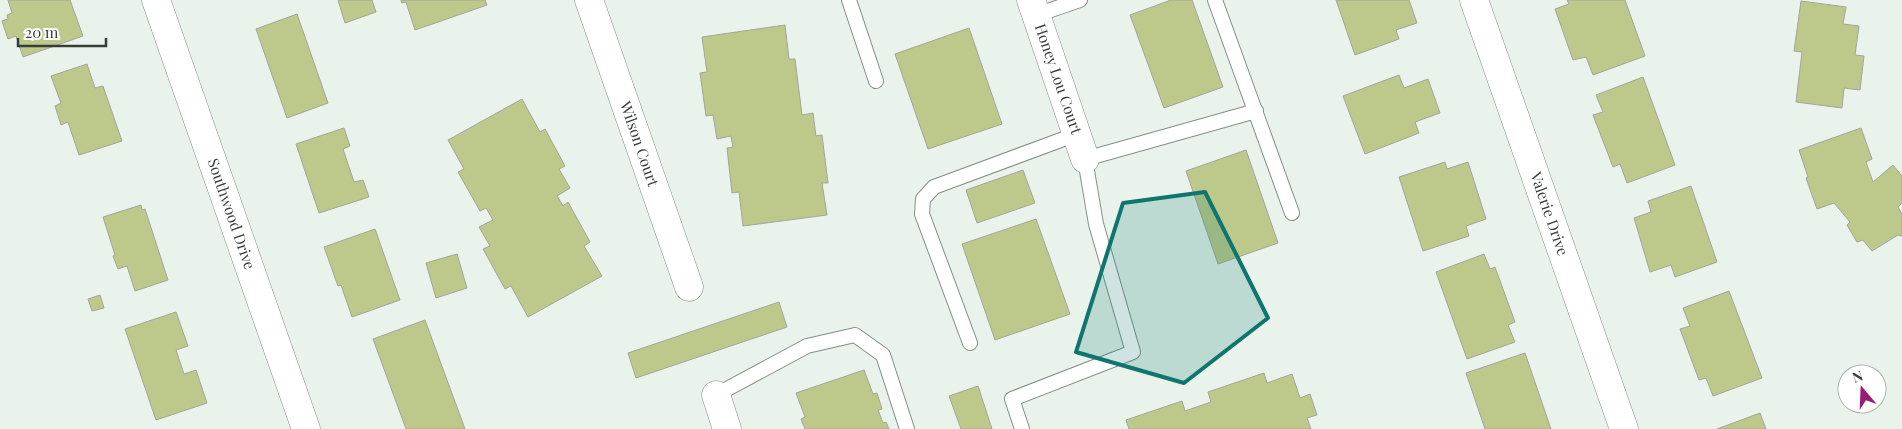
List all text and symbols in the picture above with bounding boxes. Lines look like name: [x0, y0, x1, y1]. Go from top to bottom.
scale bar: [18, 15, 105, 47]
street label: Honey Lou Court: [1031, 21, 1087, 137]
text: 20 m: [25, 22, 59, 42]
street label: Wilson Court: [616, 98, 664, 190]
street label: Southwood Drive: [204, 156, 260, 272]
street label: Valerie Drive: [1526, 168, 1574, 258]
north arrow: [1837, 364, 1887, 414]
text: N: [1850, 366, 1865, 387]

